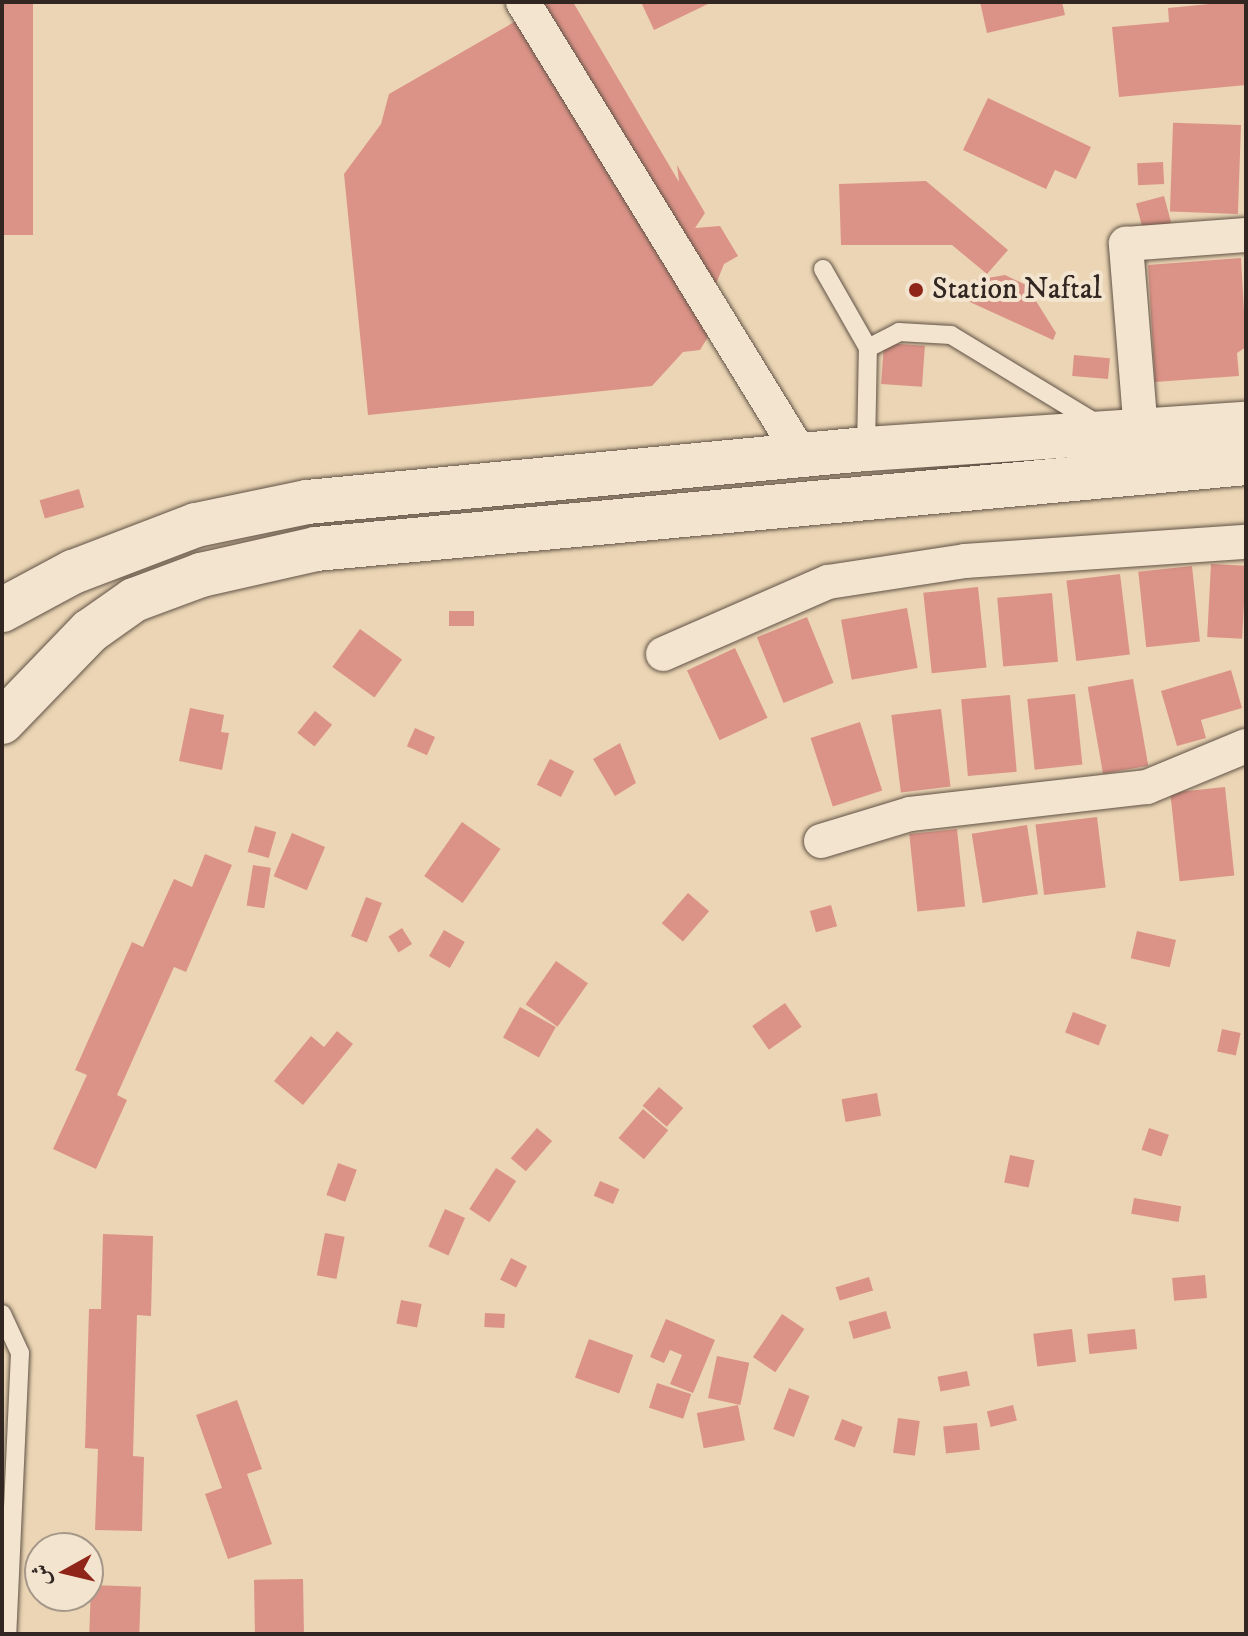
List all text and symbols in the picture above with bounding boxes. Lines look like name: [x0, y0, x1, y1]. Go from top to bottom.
place label: Station Naftal: [932, 272, 1102, 308]
marker: Station Naftal: [907, 281, 925, 299]
north arrow: [24, 1532, 104, 1612]
text: ش: [27, 1562, 57, 1588]

